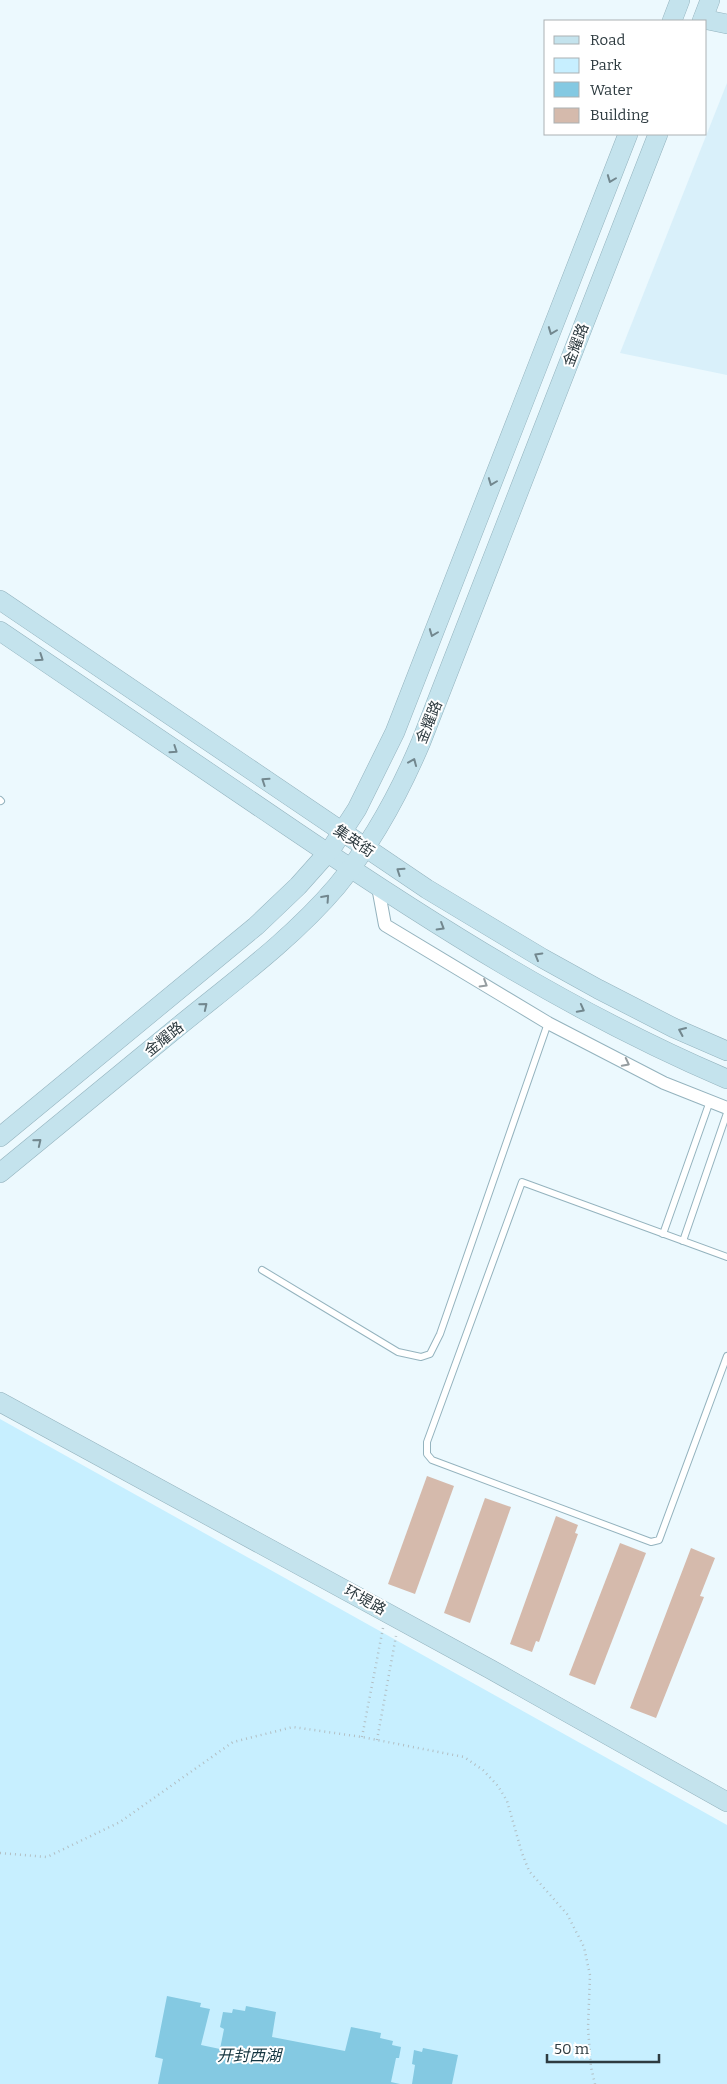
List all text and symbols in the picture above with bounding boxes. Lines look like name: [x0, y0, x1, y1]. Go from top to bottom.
legend: [544, 20, 707, 135]
text: Road: [590, 31, 625, 49]
text: Park: [590, 56, 622, 74]
text: Water: [590, 81, 633, 99]
text: Building: [590, 106, 649, 124]
one-way arrow: [606, 174, 617, 183]
street label: 金耀路: [560, 321, 592, 369]
one-way arrow: [547, 326, 557, 334]
one-way arrow: [488, 477, 499, 486]
one-way arrow: [429, 629, 439, 637]
one-way arrow: [34, 652, 44, 661]
street label: 金耀路: [412, 698, 446, 746]
one-way arrow: [169, 744, 178, 753]
one-way arrow: [406, 758, 417, 767]
one-way arrow: [261, 777, 270, 787]
street label: 集英街: [330, 821, 378, 861]
one-way arrow: [396, 868, 406, 877]
one-way arrow: [320, 895, 329, 904]
one-way arrow: [435, 921, 444, 931]
one-way arrow: [535, 953, 544, 963]
one-way arrow: [478, 978, 487, 988]
one-way arrow: [198, 1003, 207, 1011]
one-way arrow: [576, 1003, 585, 1013]
street label: 金耀路: [141, 1018, 187, 1060]
one-way arrow: [678, 1027, 687, 1038]
one-way arrow: [621, 1057, 630, 1067]
one-way arrow: [32, 1139, 41, 1148]
street label: 环堤路: [341, 1581, 389, 1619]
scale bar: [547, 2032, 660, 2064]
text: 50 m: [554, 2040, 590, 2058]
water label: 开封西湖: [217, 2046, 284, 2065]

